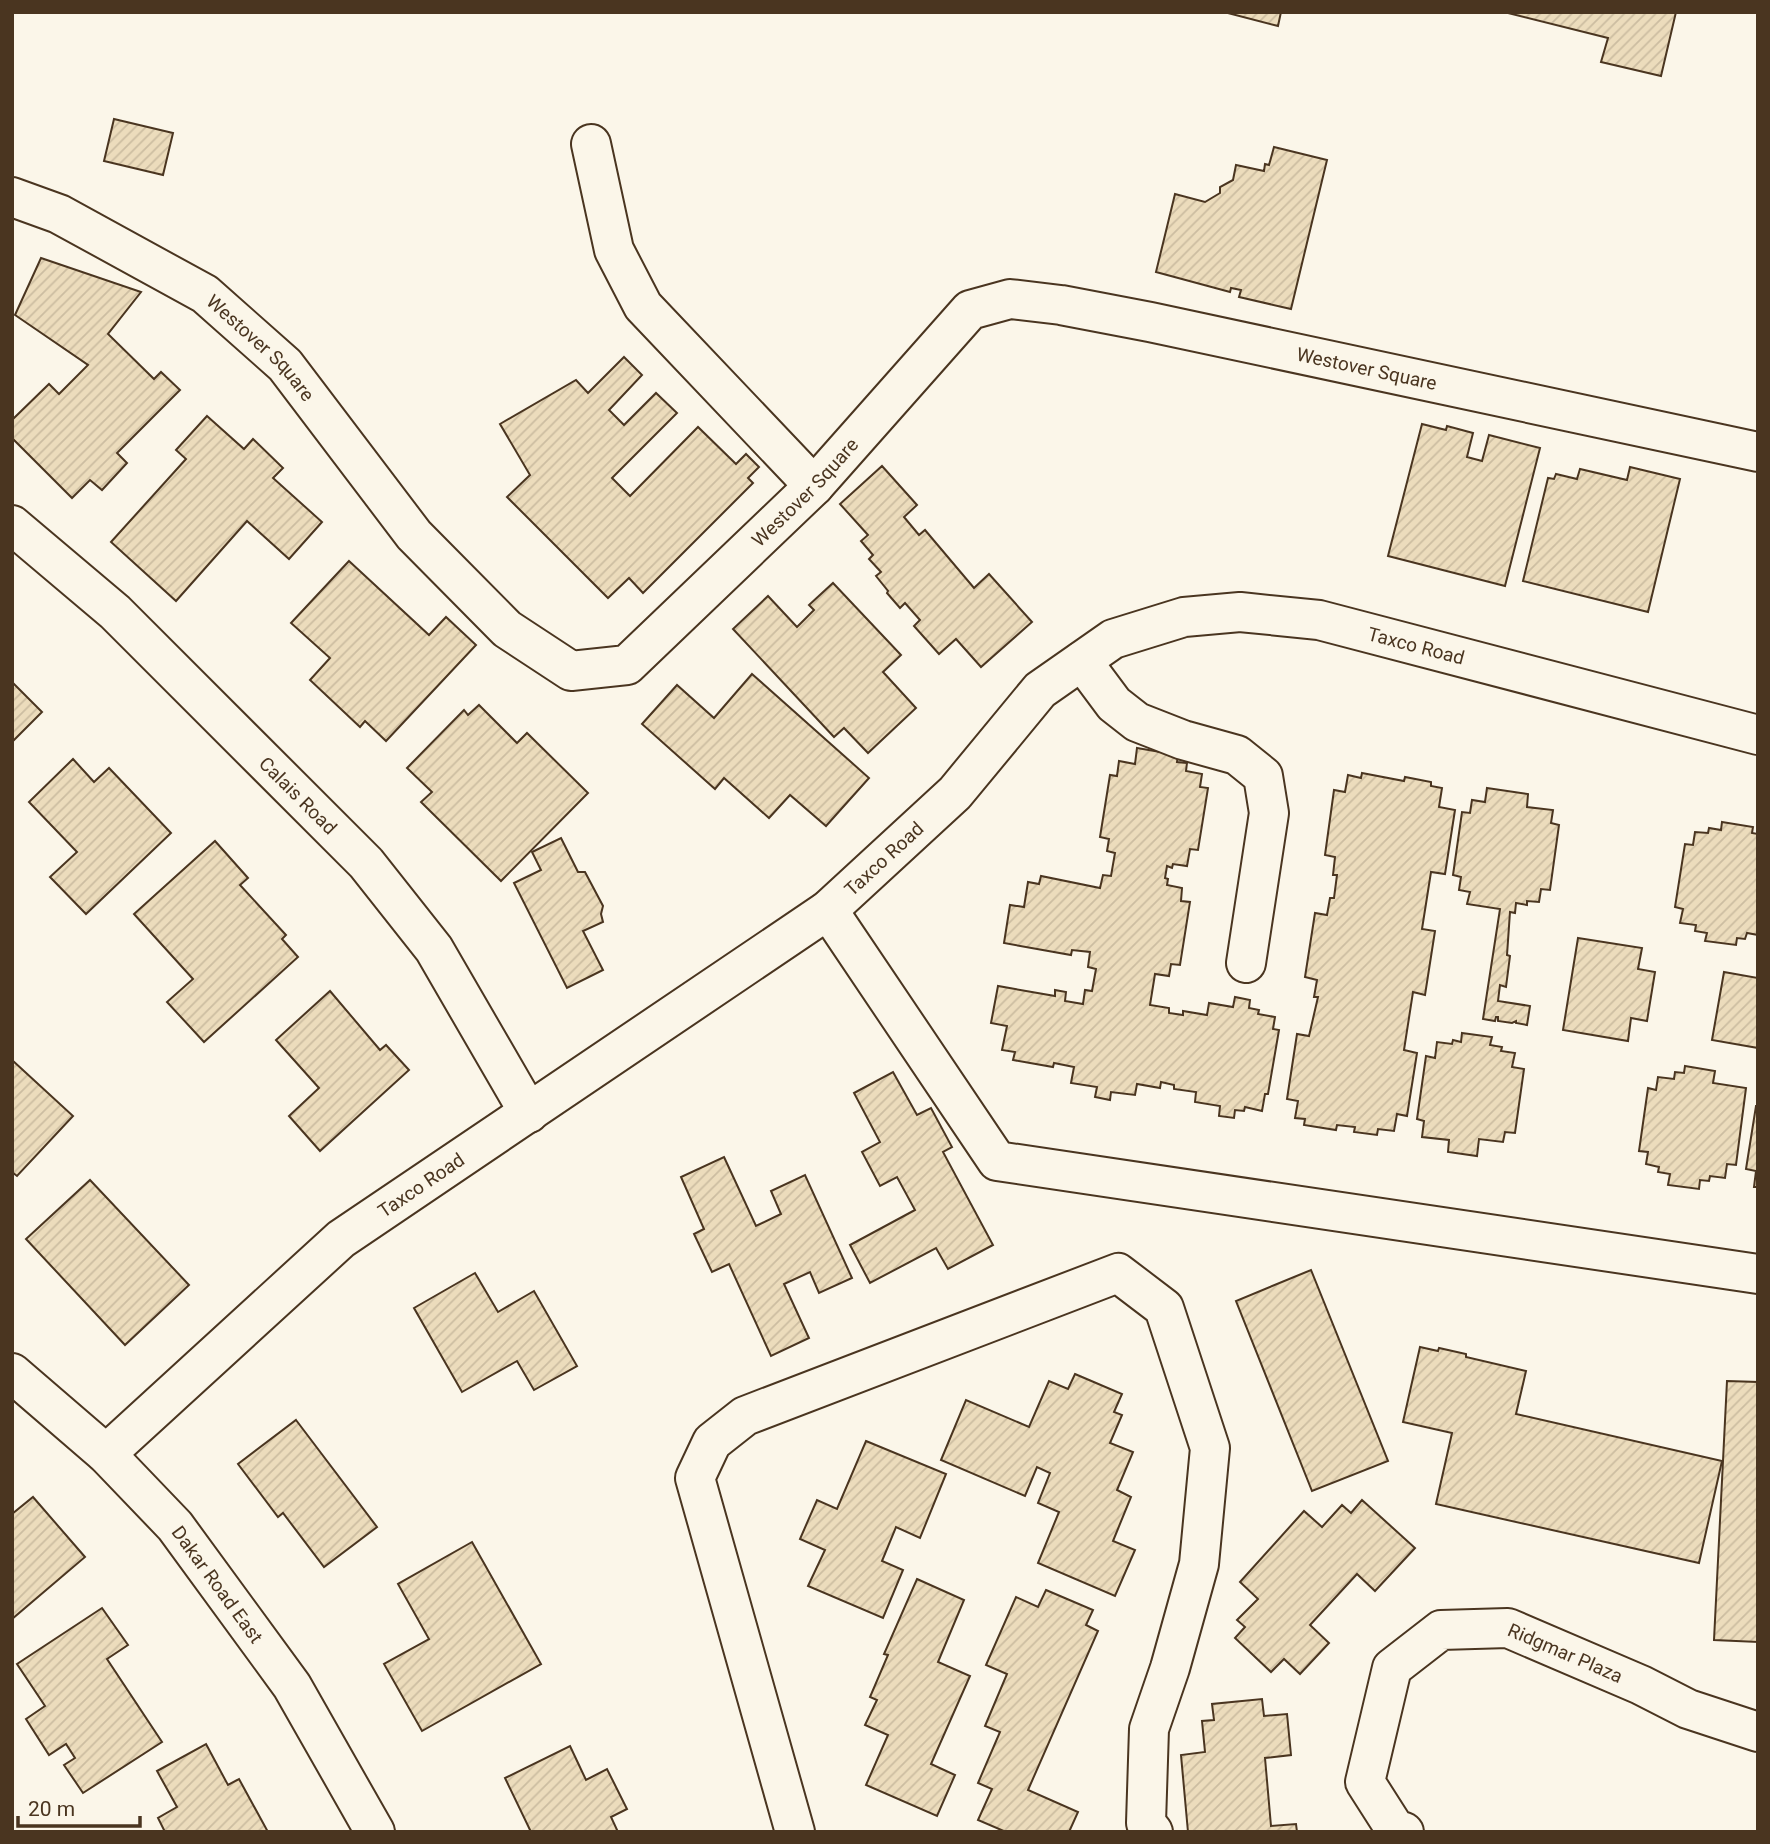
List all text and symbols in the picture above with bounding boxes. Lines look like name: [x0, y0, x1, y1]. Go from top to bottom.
street label: Westover Square: [202, 289, 320, 405]
street label: Westover Square: [1294, 342, 1439, 395]
street label: Westover Square: [747, 433, 863, 551]
street label: Taxco Road: [1365, 622, 1467, 669]
street label: Calais Road: [255, 752, 342, 839]
street label: Taxco Road: [840, 817, 928, 901]
street label: Taxco Road: [373, 1148, 468, 1222]
street label: Dakar Road East: [167, 1521, 268, 1647]
street label: Ridgmar Plaza: [1505, 1618, 1626, 1687]
scale bar: [18, 1784, 140, 1828]
text: 20 m: [28, 1797, 75, 1821]

